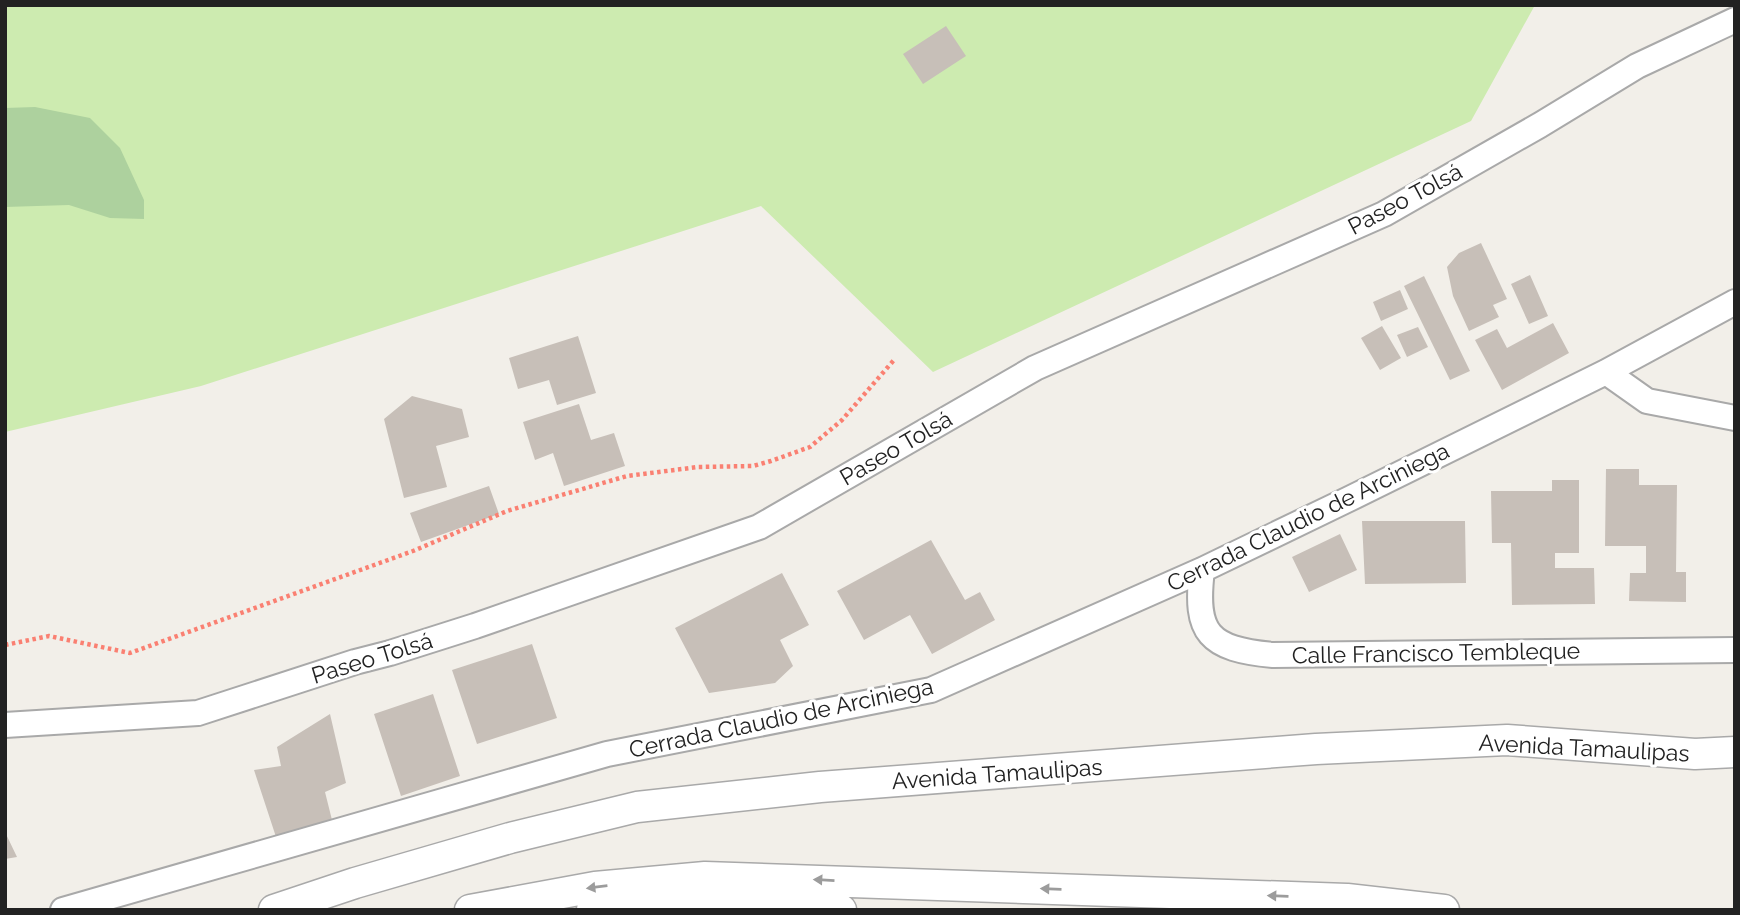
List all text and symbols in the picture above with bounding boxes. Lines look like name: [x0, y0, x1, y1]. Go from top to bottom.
street label: Paseo Tolsá: [1343, 157, 1466, 240]
street label: Paseo Tolsá: [835, 405, 957, 491]
street label: Cerrada Claudio de Arciniega: [1162, 436, 1453, 597]
street label: Paseo Tolsá: [308, 626, 436, 689]
street label: Calle Francisco Tembleque: [1292, 636, 1580, 669]
street label: Cerrada Claudio de Arciniega: [626, 672, 935, 763]
street label: Avenida Tamaulipas: [1478, 728, 1690, 767]
street label: Avenida Tamaulipas: [891, 753, 1103, 794]
one-way arrow: [812, 874, 834, 885]
one-way arrow: [585, 882, 607, 893]
one-way arrow: [1040, 883, 1062, 894]
one-way arrow: [1267, 891, 1289, 902]

